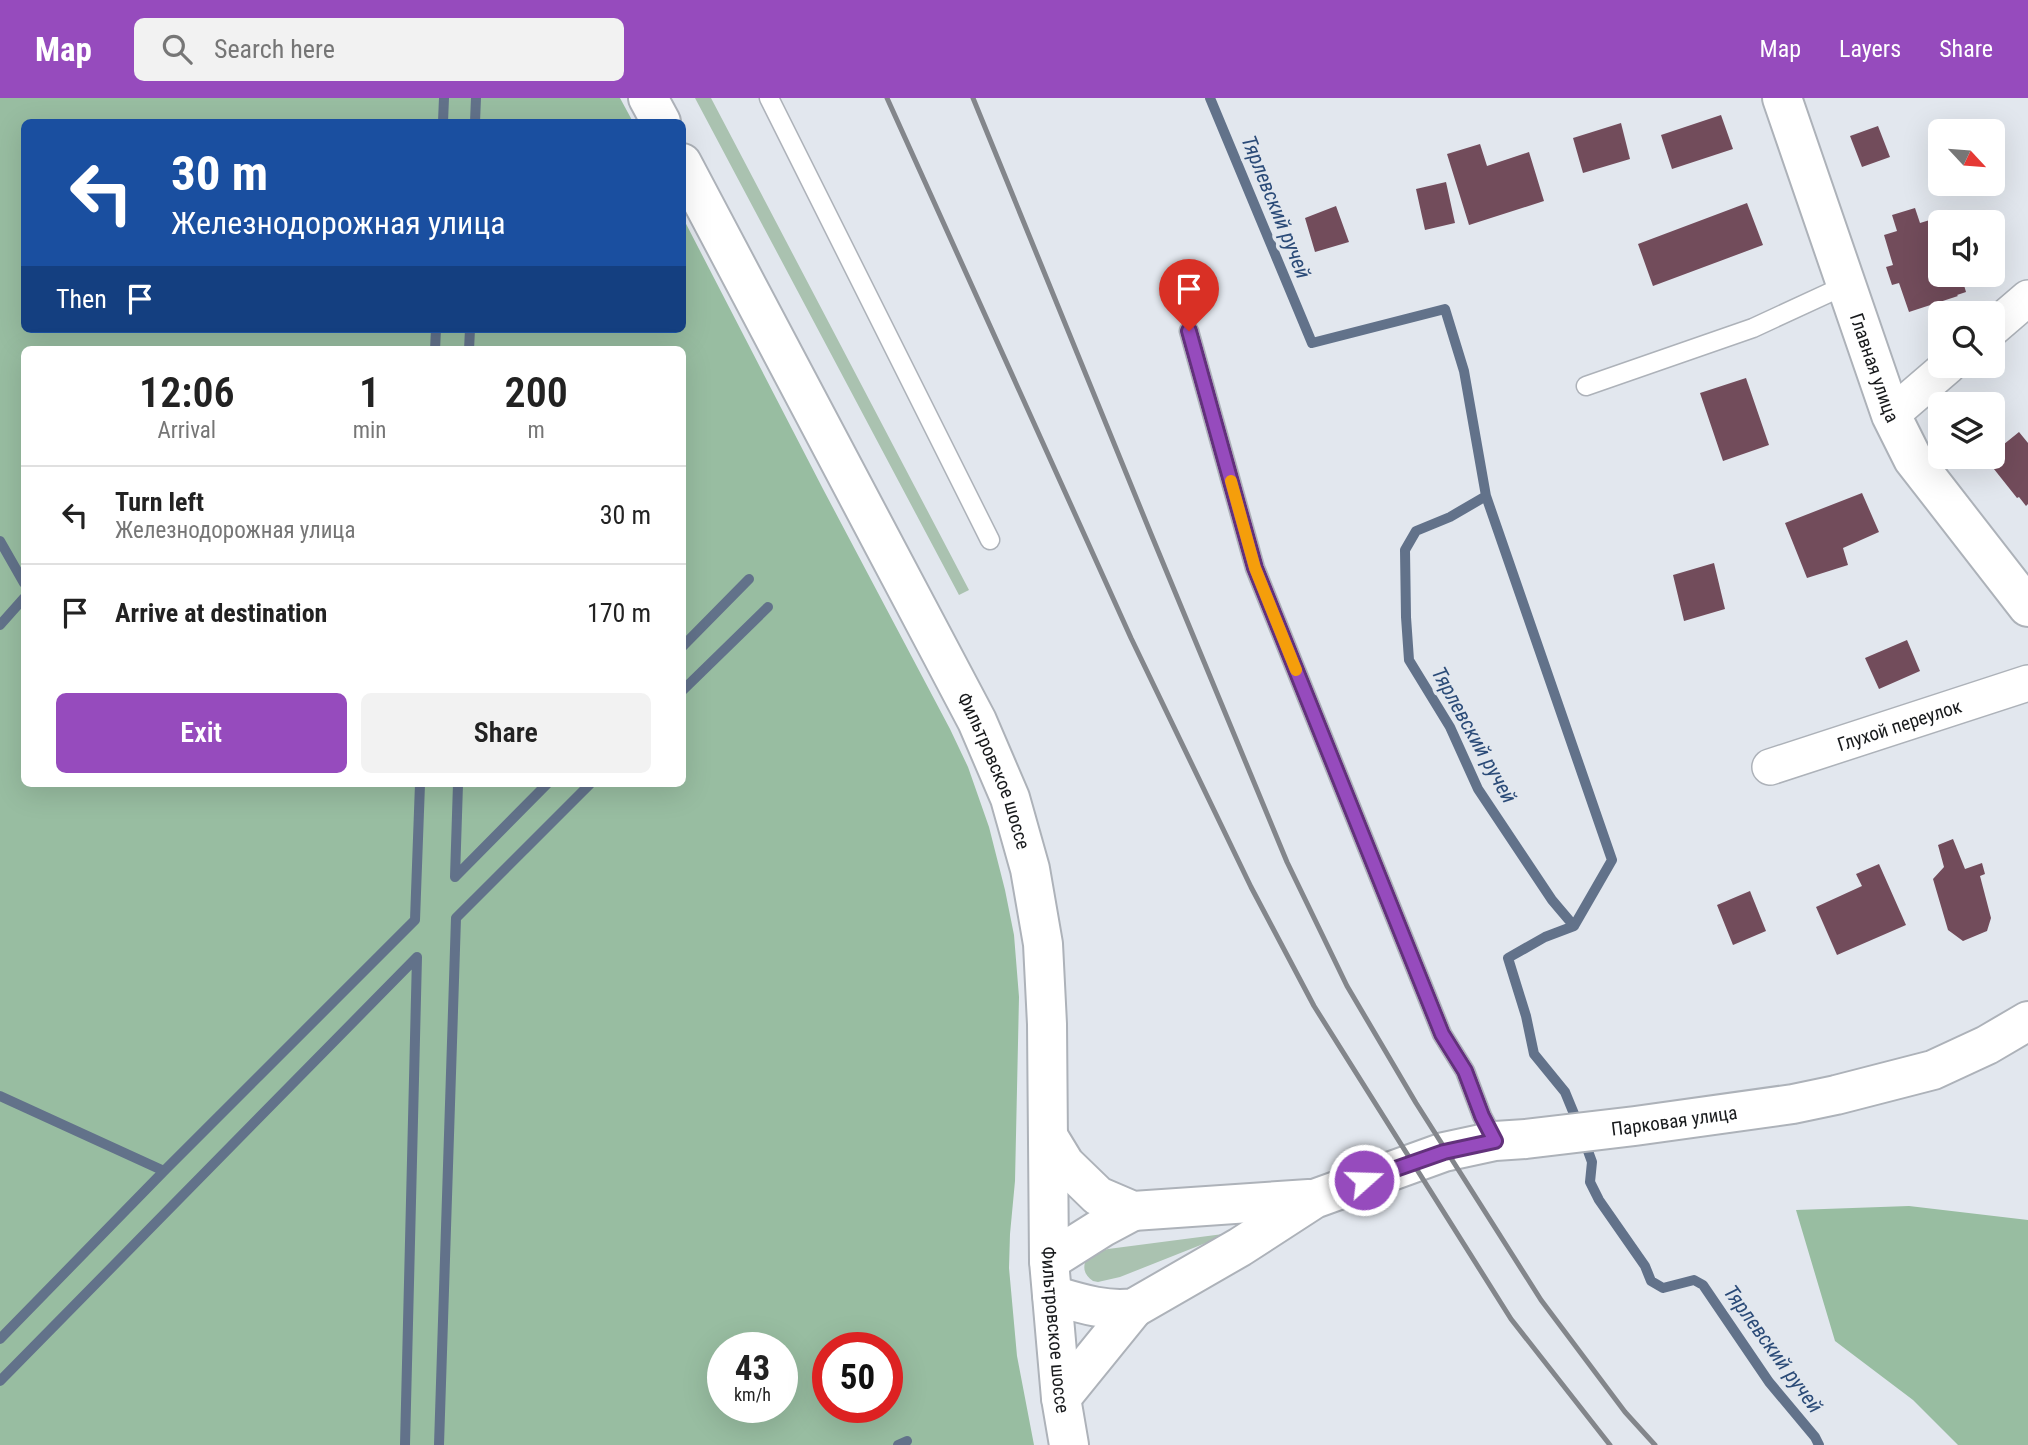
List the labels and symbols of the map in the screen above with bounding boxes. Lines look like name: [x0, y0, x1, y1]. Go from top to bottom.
north arrow: [1928, 119, 2006, 196]
water label: Тярлевский ручей: [1236, 132, 1316, 282]
pin: [1159, 259, 1219, 331]
street label: Главная улица: [1845, 310, 1904, 426]
water label: Тярлевский ручей: [1427, 663, 1521, 807]
street label: Фильтровское шоссе: [952, 689, 1035, 852]
street label: Глухой переулок: [1835, 694, 1964, 756]
street label: Парковая улица: [1610, 1101, 1739, 1141]
position arrow: [1327, 1143, 1401, 1217]
street label: Фильтровское шоссе: [1037, 1246, 1074, 1415]
water label: Тярлевский ручей: [1719, 1280, 1827, 1418]
speed limit sign: 50: [812, 1332, 903, 1423]

